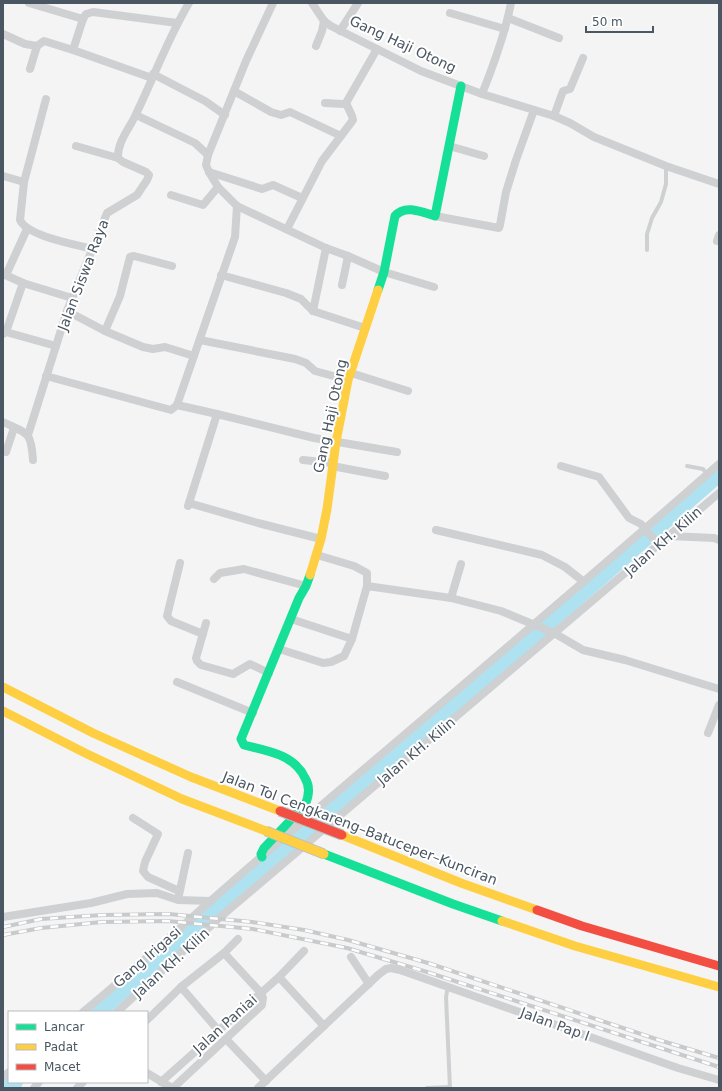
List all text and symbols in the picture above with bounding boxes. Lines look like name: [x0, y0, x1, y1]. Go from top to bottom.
scale bar: [586, 8, 653, 34]
street label: Gang Haji Otong: [347, 12, 459, 76]
text: 50 m: [592, 15, 623, 29]
street label: Jalan Siswa Raya: [54, 217, 112, 334]
street label: Gang Haji Otong: [310, 358, 350, 474]
street label: Jalan KH. Kilin: [621, 503, 705, 579]
street label: Jalan KH. Kilin: [373, 714, 458, 789]
street label: Jalan Tol Cengkareng–Batuceper–Kunciran: [219, 768, 500, 888]
street label: Gang Irigasi: [110, 923, 184, 991]
street label: Jalan KH. Kilin: [129, 925, 212, 1002]
street label: Jalan Paniai: [189, 991, 260, 1057]
street label: Jalan Pap I: [517, 1004, 592, 1044]
legend: [8, 1011, 148, 1083]
text: Lancar: [44, 1020, 85, 1034]
text: Padat: [44, 1040, 78, 1054]
text: Macet: [44, 1060, 81, 1074]

